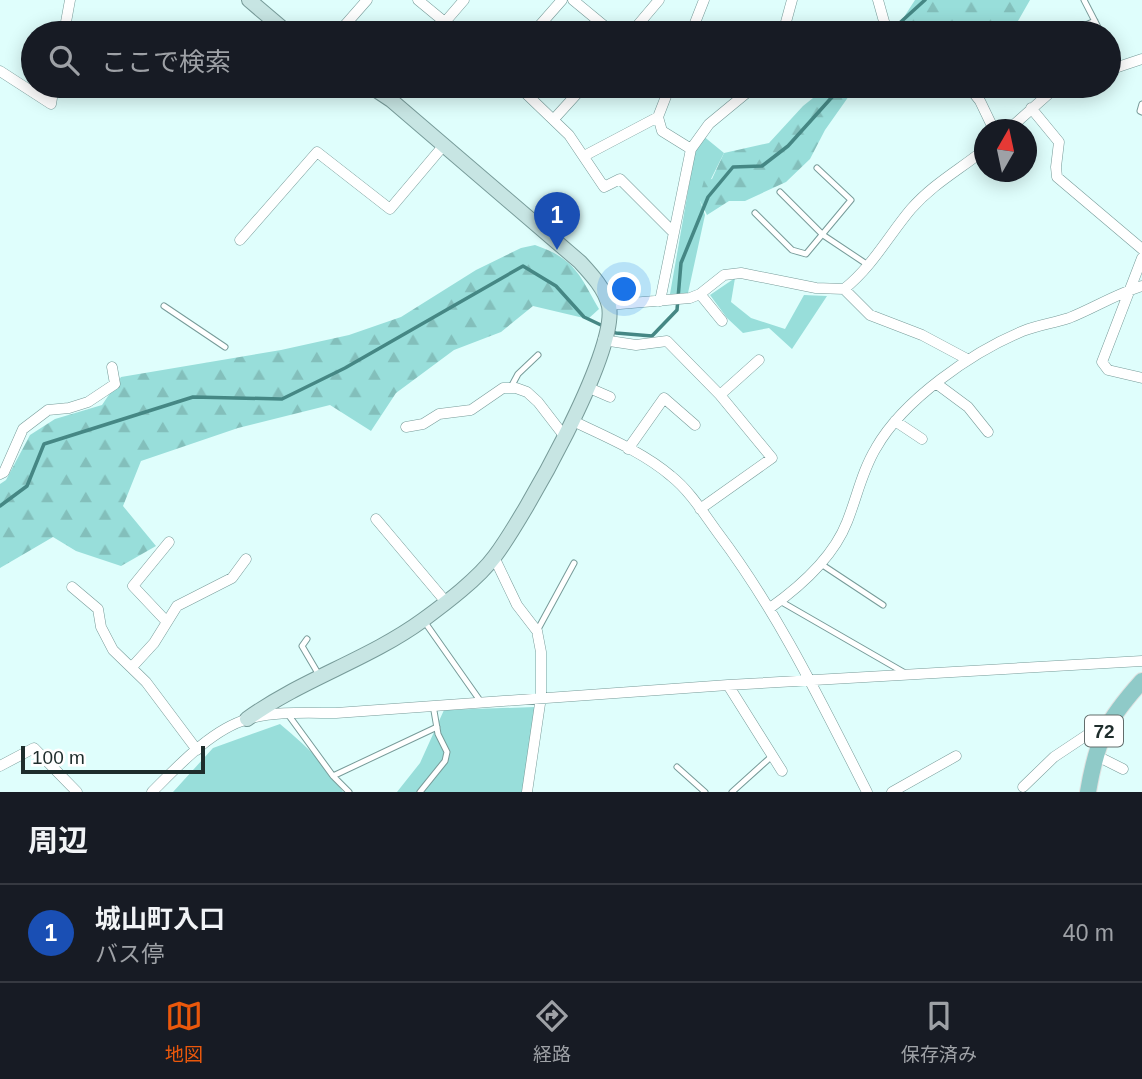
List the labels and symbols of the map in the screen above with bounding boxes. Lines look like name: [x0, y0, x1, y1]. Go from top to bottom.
north arrow: [974, 119, 1037, 182]
pin: 1: [534, 192, 580, 250]
your location: [607, 272, 641, 306]
road number: 72: [1085, 716, 1123, 746]
scale bar: [21, 743, 205, 775]

